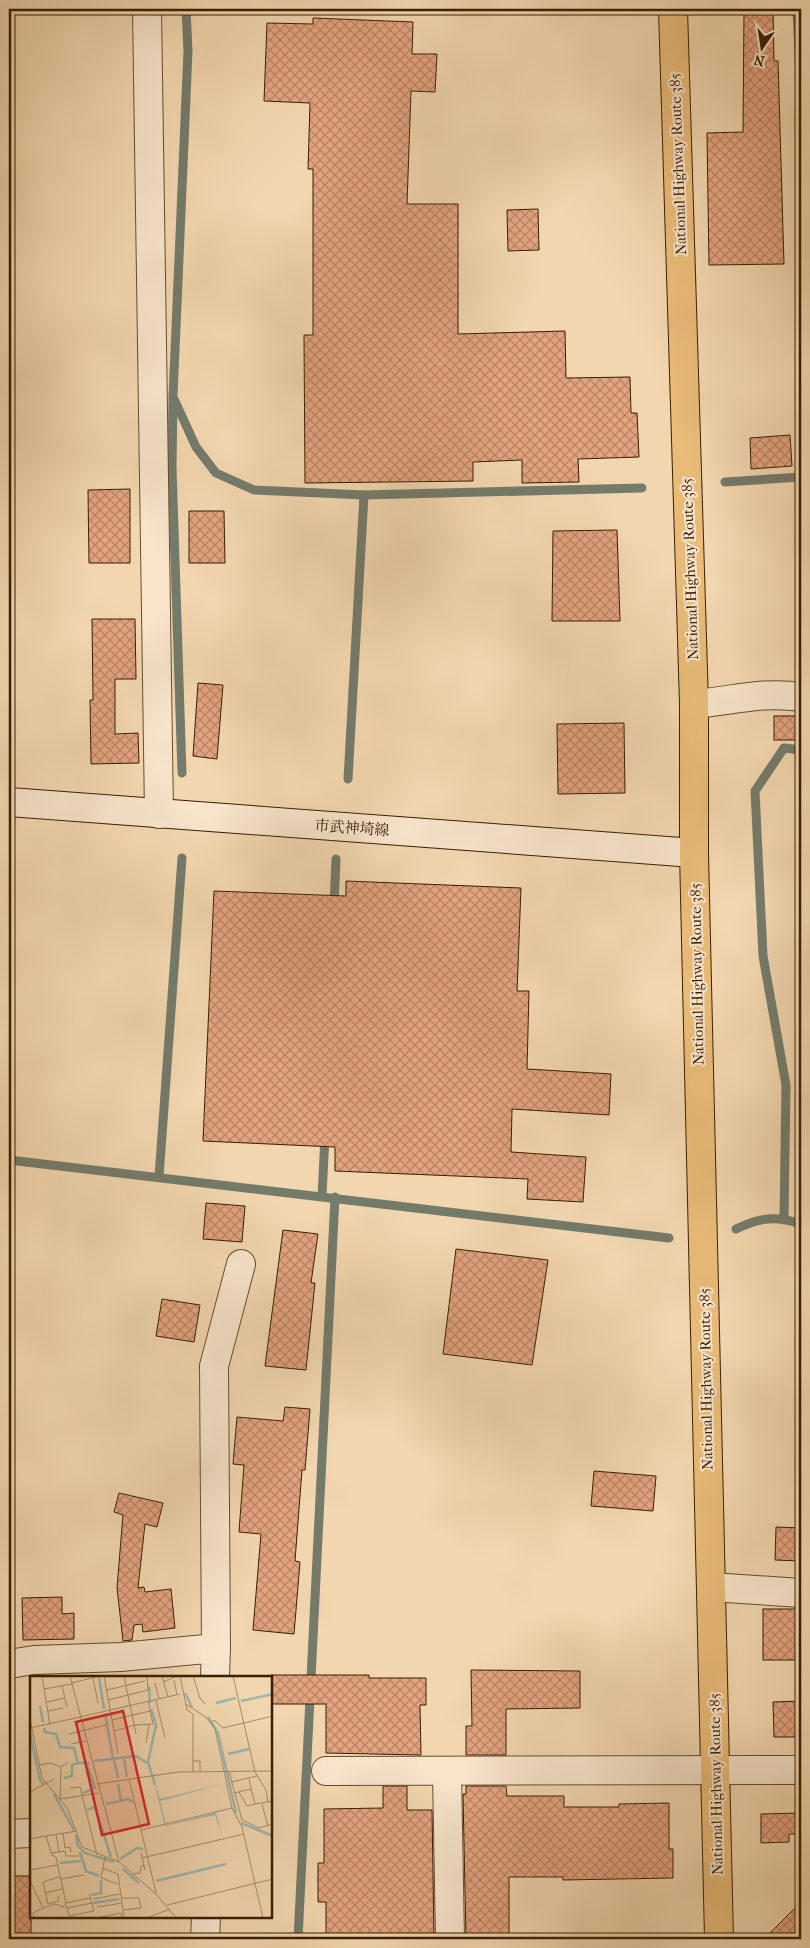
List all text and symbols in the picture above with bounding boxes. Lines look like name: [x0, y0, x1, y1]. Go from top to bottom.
north arrow: [738, 22, 788, 72]
text: N: [752, 51, 766, 70]
street label: National Highway Route 385: [666, 73, 690, 255]
street label: National Highway Route 385: [678, 478, 702, 660]
street label: 市武神埼線: [314, 816, 390, 840]
street label: National Highway Route 385: [686, 883, 708, 1065]
street label: National Highway Route 385: [695, 1288, 717, 1470]
inset map: [30, 1676, 272, 1918]
street label: National Highway Route 385: [705, 1693, 727, 1875]

